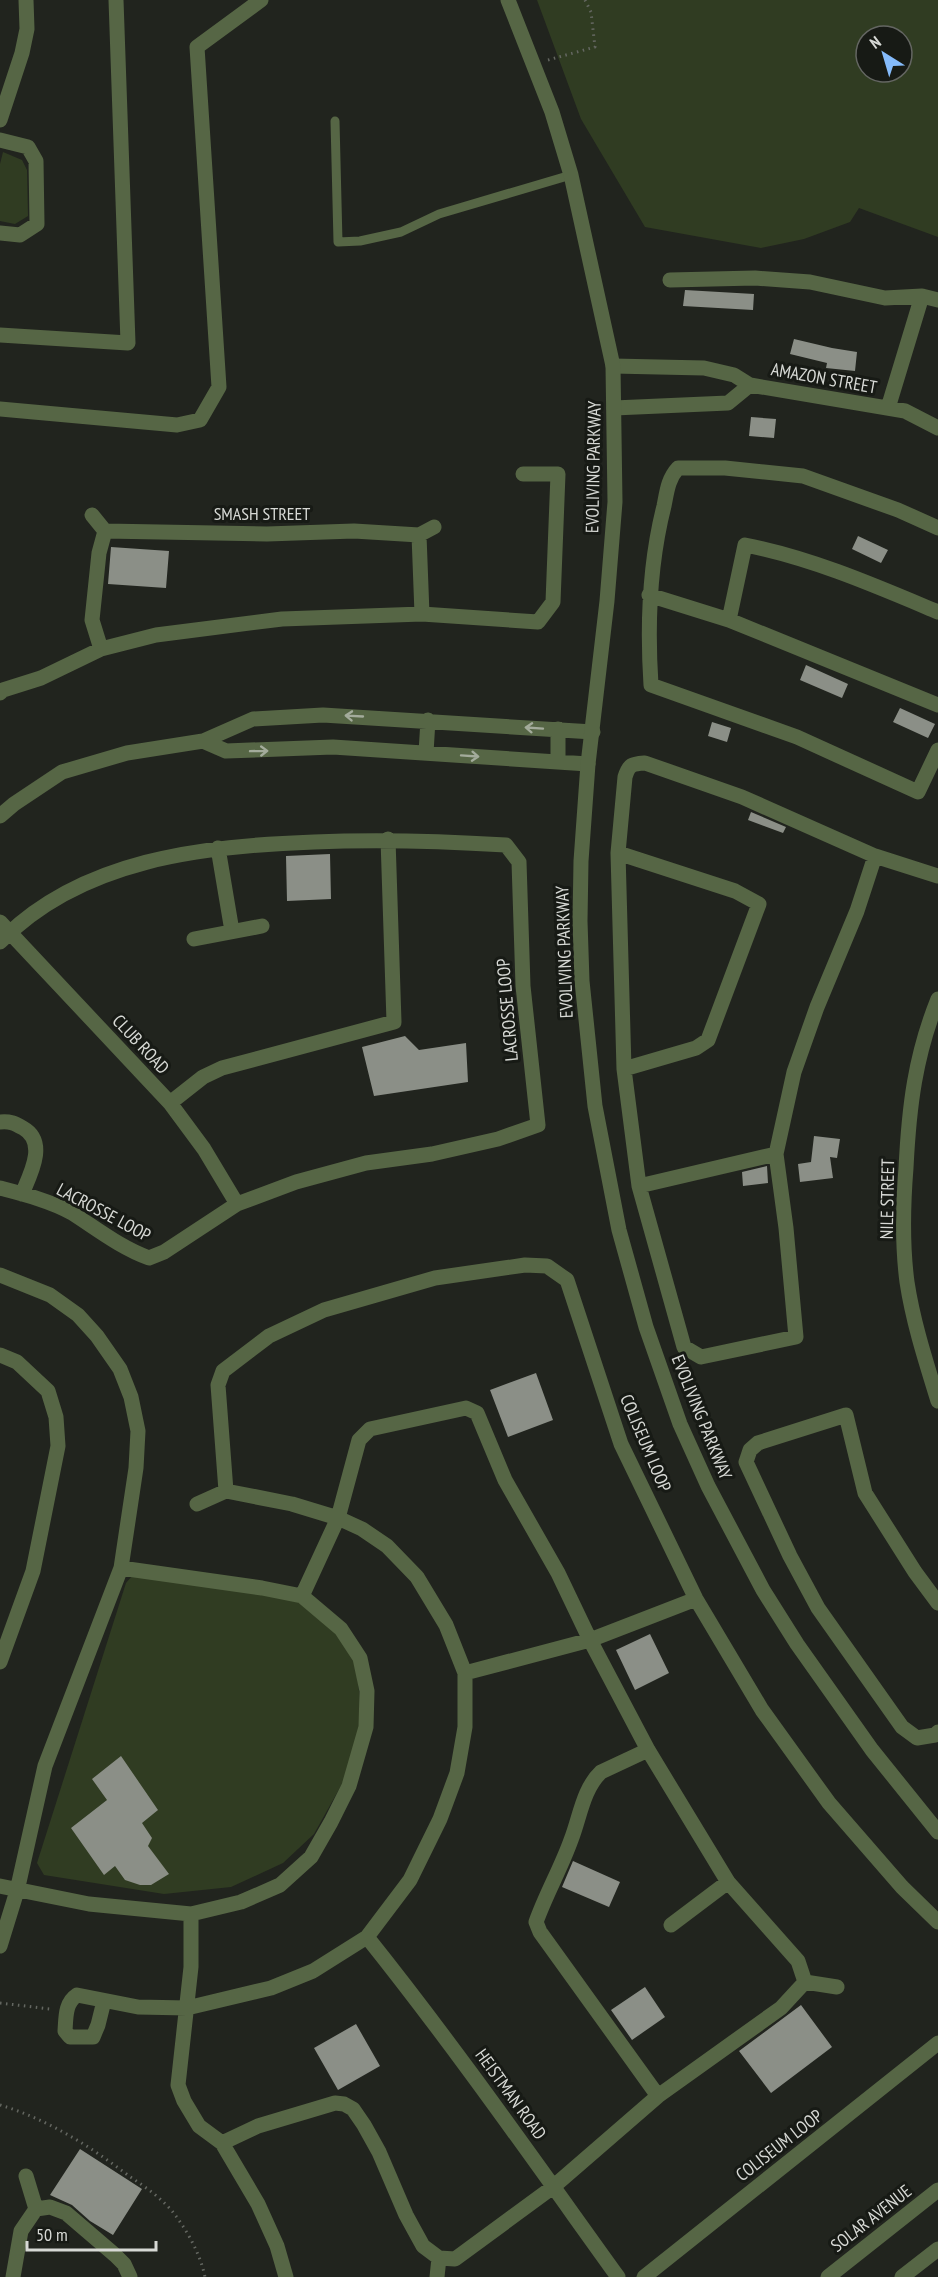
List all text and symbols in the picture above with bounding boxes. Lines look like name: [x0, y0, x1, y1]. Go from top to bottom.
north arrow: [854, 24, 914, 84]
text: N: [866, 31, 884, 53]
street label: AMAZON STREET: [769, 357, 879, 399]
street label: EVOLIVING PARKWAY: [580, 400, 606, 533]
street label: SMASH STREET: [214, 502, 310, 525]
one-way arrow: [344, 711, 364, 722]
one-way arrow: [525, 722, 545, 733]
one-way arrow: [248, 745, 268, 757]
one-way arrow: [460, 750, 480, 761]
street label: EVOLIVING PARKWAY: [550, 885, 578, 1019]
street label: LACROSSE LOOP: [491, 958, 523, 1062]
street label: CLUB ROAD: [108, 1009, 174, 1079]
street label: NILE STREET: [875, 1158, 899, 1240]
street label: LACROSSE LOOP: [53, 1178, 155, 1246]
street label: EVOLIVING PARKWAY: [667, 1351, 738, 1483]
street label: COLISEUM LOOP: [615, 1391, 677, 1495]
street label: HEISTMAN ROAD: [470, 2044, 552, 2144]
street label: COLISEUM LOOP: [731, 2104, 827, 2186]
street label: SOLAR AVENUE: [826, 2179, 916, 2257]
scale bar: [27, 2214, 156, 2252]
text: 50 m: [36, 2223, 68, 2246]

